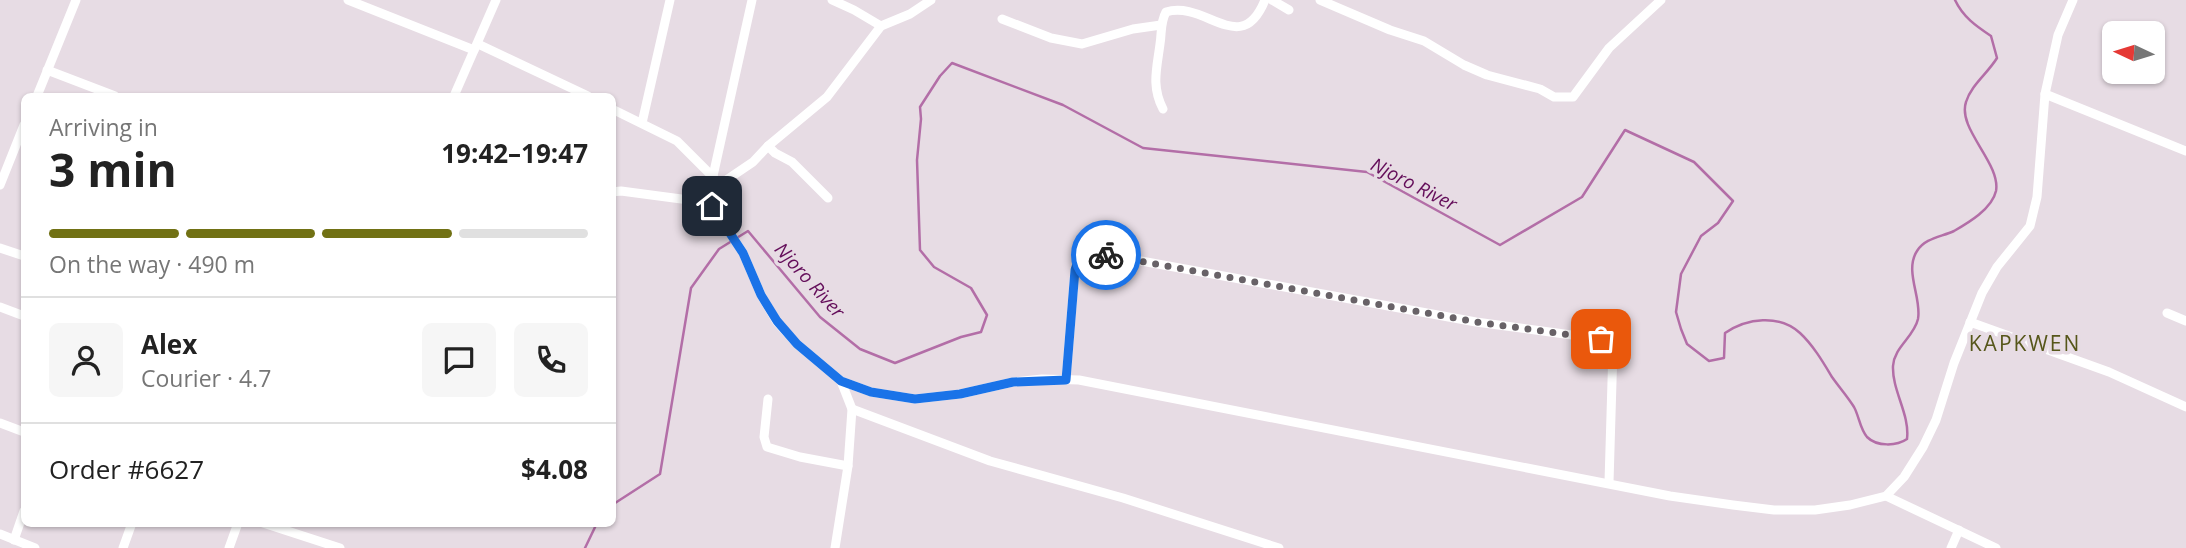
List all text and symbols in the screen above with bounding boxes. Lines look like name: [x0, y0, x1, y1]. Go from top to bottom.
north arrow: [2102, 21, 2165, 84]
map controls: [2102, 21, 2165, 84]
text: Arriving in: [49, 111, 158, 143]
text: 19:42–19:47: [441, 135, 588, 171]
text: 3 min: [49, 138, 177, 200]
water label: Njoro River: [1366, 151, 1463, 217]
pin: [682, 176, 742, 236]
icon: home: [693, 187, 731, 225]
courier: [1071, 220, 1141, 290]
icon: bike: [1087, 236, 1125, 274]
water label: Njoro River: [769, 237, 852, 325]
text: On the way · 490 m: [49, 248, 255, 280]
pin: [1571, 309, 1631, 369]
icon: bag: [1582, 320, 1620, 358]
button: person: [49, 323, 123, 397]
button: chat: [422, 323, 496, 397]
button: phone: [514, 323, 588, 397]
text: Alex: [141, 326, 197, 362]
district label: KAPKWEN: [1969, 329, 2081, 357]
text: Courier · 4.7: [141, 362, 271, 394]
text: Order #6627: [49, 451, 204, 487]
text: $4.08: [521, 451, 588, 487]

